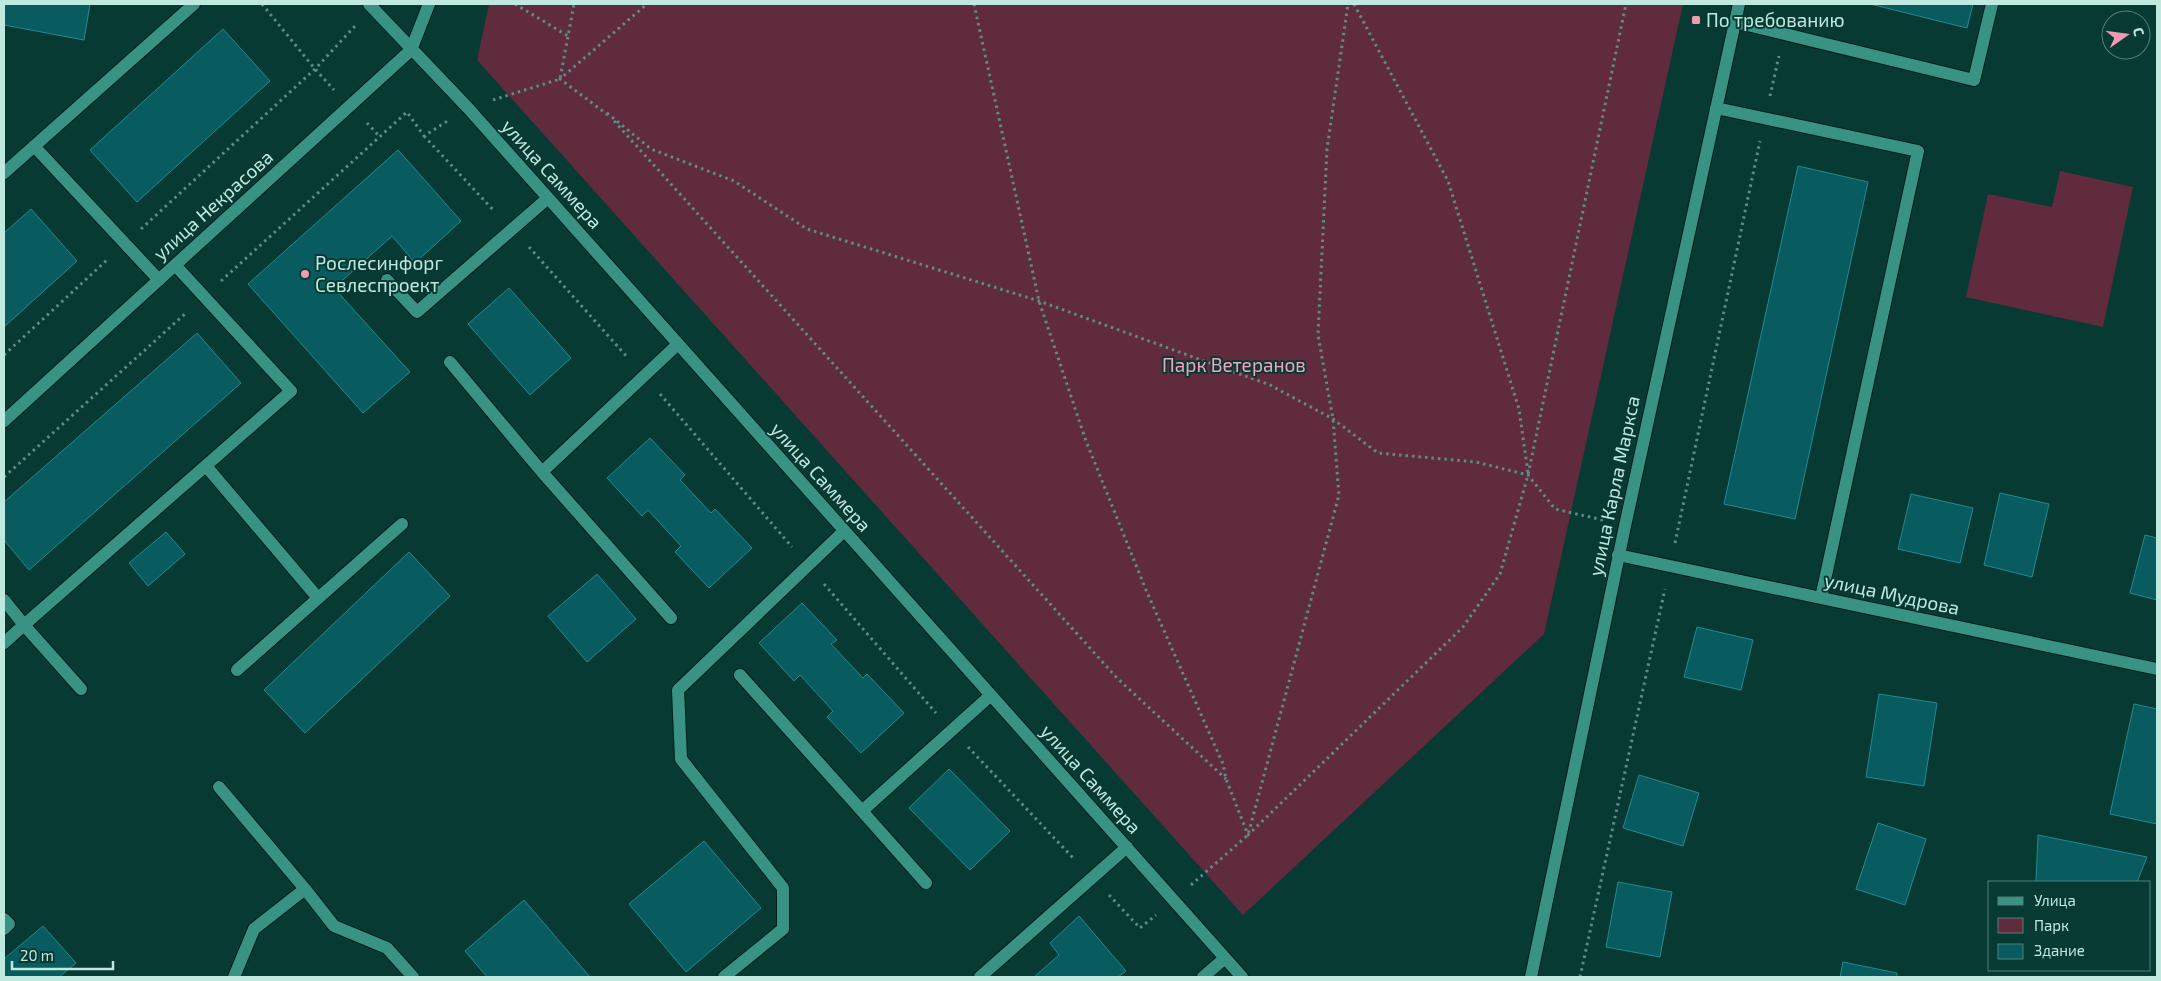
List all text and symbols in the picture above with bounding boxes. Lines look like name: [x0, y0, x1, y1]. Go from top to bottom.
place label: По требованию: [1706, 8, 1845, 31]
north arrow: [2101, 10, 2151, 60]
marker: По требованию: [1690, 14, 1702, 26]
text: С: [2130, 26, 2148, 38]
street label: улица Саммера: [497, 114, 607, 234]
street label: улица Некрасова: [148, 145, 278, 265]
place label: Рослесинфорг Севлеспроект: [315, 251, 443, 296]
marker: Рослесинфорг Севлеспроект: [299, 268, 311, 280]
park label: Парк Ветеранов: [1162, 353, 1306, 376]
street label: улица Карла Маркса: [1583, 394, 1645, 578]
street label: улица Саммера: [766, 417, 876, 537]
street label: улица Мудрова: [1822, 568, 1962, 620]
street label: улица Саммера: [1036, 719, 1146, 839]
legend: [1988, 881, 2151, 971]
text: Улица: [2034, 891, 2076, 909]
text: Парк: [2034, 916, 2069, 934]
scale bar: [12, 938, 114, 970]
text: Здание: [2034, 941, 2085, 959]
text: 20 m: [20, 946, 54, 964]

